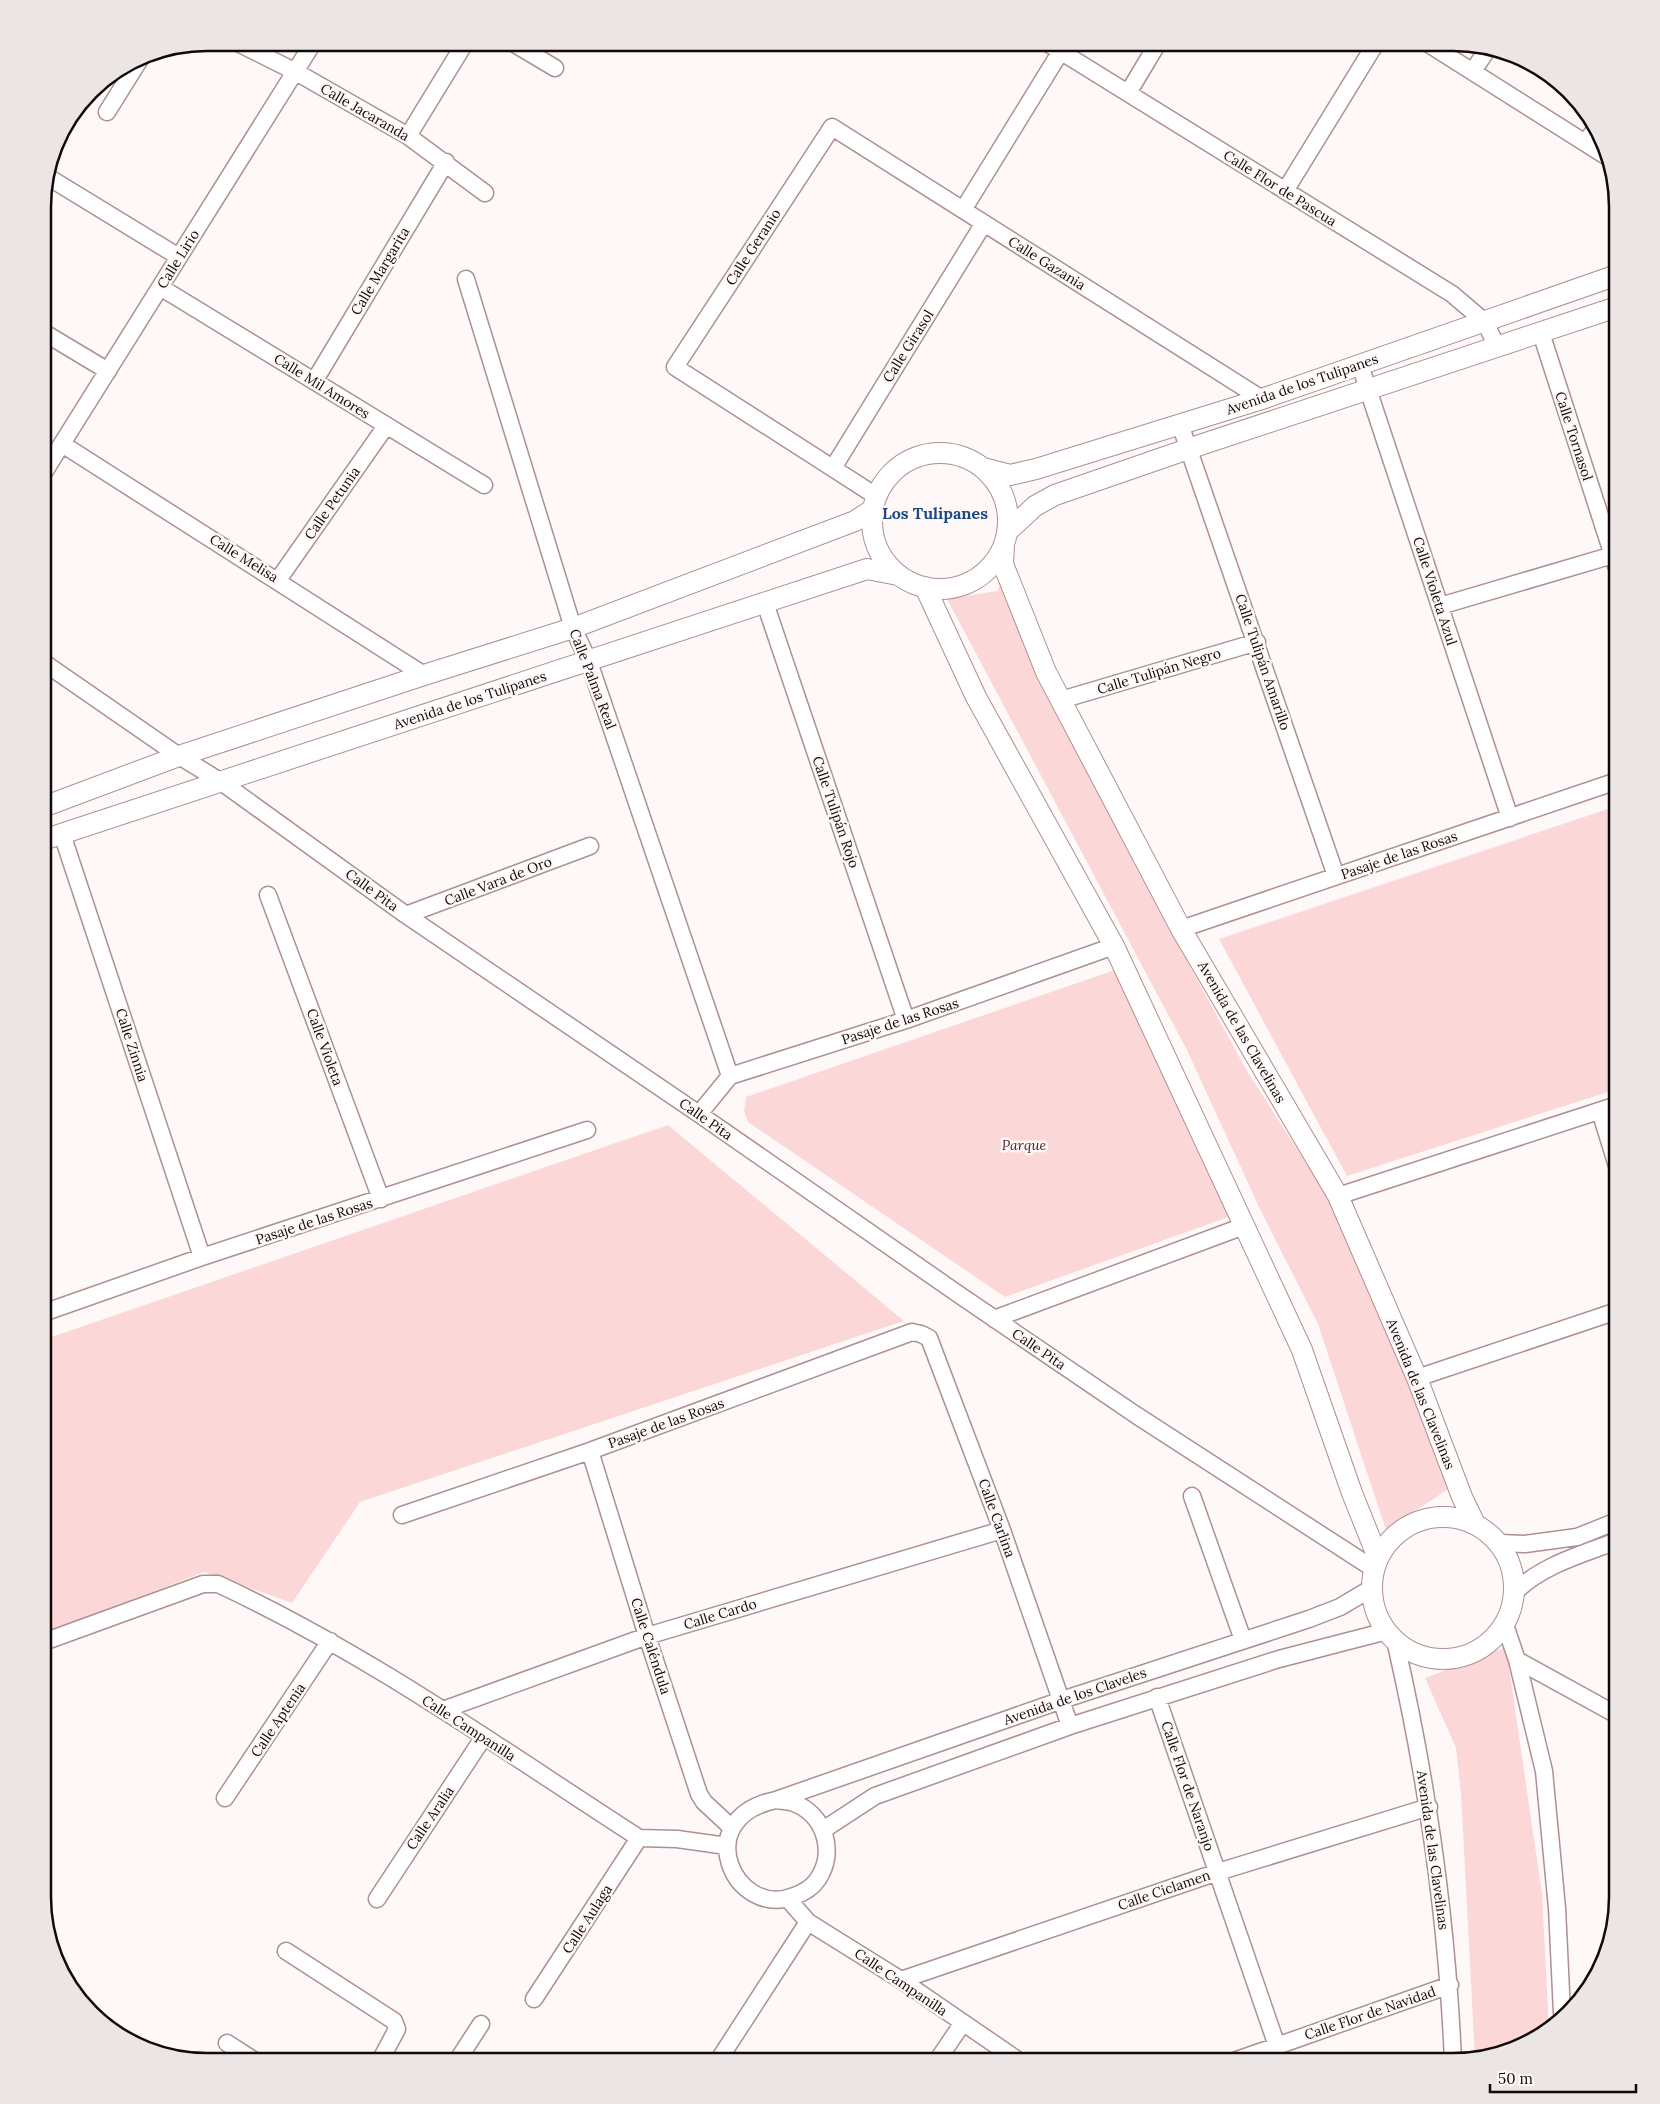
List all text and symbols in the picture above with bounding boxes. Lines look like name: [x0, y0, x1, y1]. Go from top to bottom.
street label: Calle Jacaranda: [317, 79, 413, 145]
street label: Calle Flor de Pascua: [1220, 146, 1340, 230]
street label: Calle Geranio: [722, 205, 784, 289]
street label: Calle Margarita: [347, 224, 413, 318]
street label: Calle Lirio: [153, 226, 203, 292]
street label: Calle Gazania: [1005, 232, 1089, 294]
street label: Calle Girasol: [879, 306, 937, 386]
street label: Calle Mil Amores: [271, 349, 373, 423]
street label: Avenida de los Tulipanes: [1223, 350, 1380, 419]
street label: Calle Tornasol: [1551, 389, 1597, 483]
street label: Calle Petunia: [300, 463, 364, 543]
district label: Los Tulipanes: [882, 503, 988, 523]
street label: Calle Melisa: [206, 530, 282, 586]
street label: Calle Violeta Azul: [1409, 534, 1461, 648]
street label: Calle Tulipán Amarillo: [1231, 592, 1295, 732]
street label: Calle Palma Real: [566, 626, 620, 732]
street label: Calle Tulipán Negro: [1095, 644, 1223, 698]
street label: Avenida de los Tulipanes: [390, 667, 549, 734]
street label: Calle Tulipán Rojo: [808, 754, 864, 870]
street label: Pasaje de las Rosas: [1338, 827, 1460, 883]
street label: Calle Vara de Oro: [442, 852, 554, 910]
street label: Calle Pita: [342, 865, 402, 915]
street label: Avenida de las Clavelinas: [1194, 957, 1290, 1106]
street label: Pasaje de las Rosas: [839, 994, 961, 1048]
street label: Calle Zinnia: [112, 1006, 152, 1084]
street label: Calle Violeta: [303, 1006, 347, 1088]
street label: Calle Pita: [676, 1094, 736, 1144]
park label: Parque: [1002, 1136, 1047, 1154]
street label: Pasaje de las Rosas: [253, 1194, 375, 1248]
street label: Avenida de las Clavelinas: [1382, 1315, 1459, 1472]
street label: Calle Pita: [1009, 1324, 1069, 1374]
street label: Pasaje de las Rosas: [606, 1394, 726, 1452]
street label: Calle Carlina: [974, 1476, 1020, 1560]
street label: Calle Cardo: [681, 1594, 759, 1634]
street label: Calle Caléndula: [627, 1595, 675, 1697]
street label: Avenida de los Claveles: [1000, 1663, 1149, 1729]
street label: Calle Aptenia: [247, 1679, 309, 1761]
street label: Calle Campanilla: [419, 1691, 519, 1765]
street label: Calle Flor de Naranjo: [1157, 1719, 1219, 1853]
street label: Avenida de las Clavelinas: [1413, 1768, 1453, 1931]
street label: Calle Aralia: [402, 1783, 458, 1853]
street label: Calle Ciclamen: [1115, 1866, 1213, 1914]
street label: Calle Aulaga: [558, 1881, 616, 1957]
street label: Calle Campanilla: [851, 1944, 951, 2020]
street label: Calle Flor de Navidad: [1302, 1982, 1438, 2044]
scale bar: [1490, 2062, 1636, 2094]
text: 50 m: [1498, 2069, 1533, 2088]

